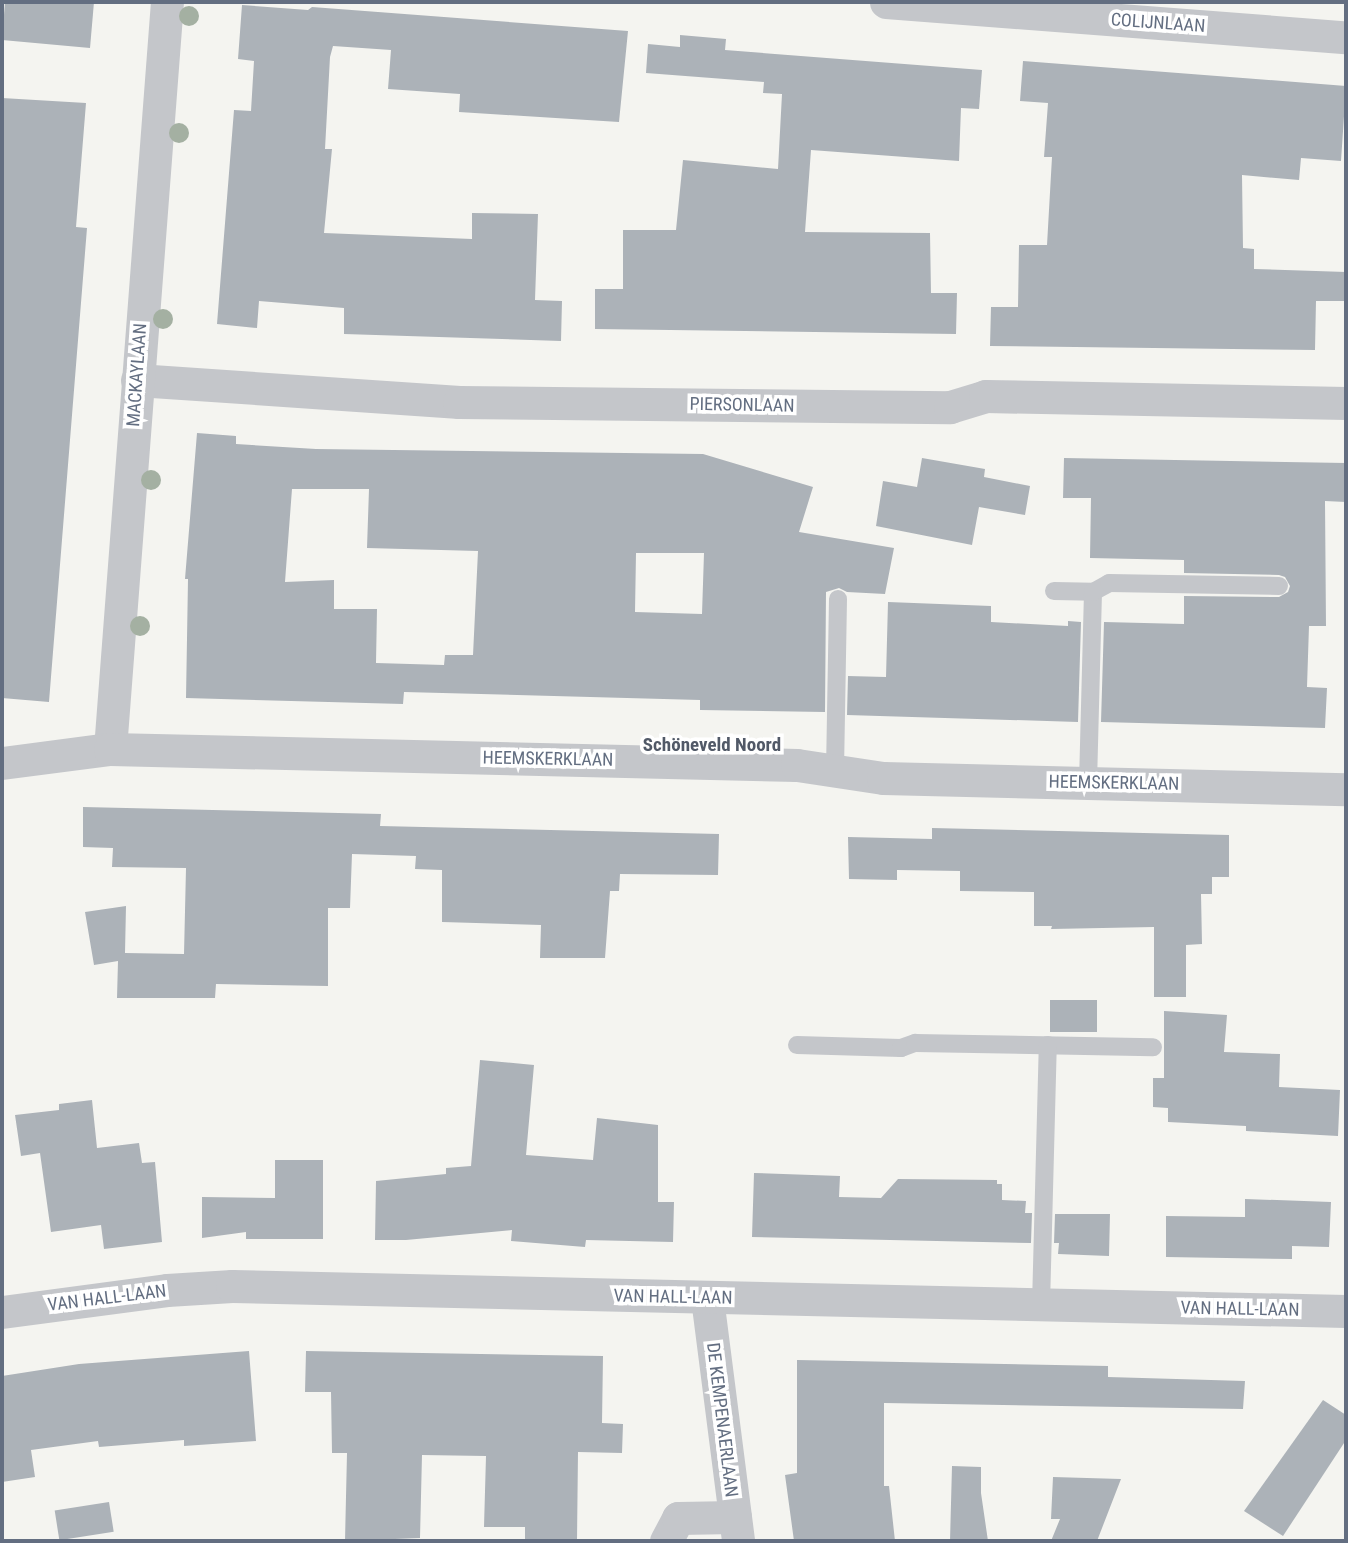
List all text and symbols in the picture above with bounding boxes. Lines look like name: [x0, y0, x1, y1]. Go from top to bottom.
street label: COLIJNLAAN: [1110, 9, 1206, 37]
street label: MACKAYLAAN: [123, 323, 151, 427]
street label: PIERSONLAAN: [689, 393, 795, 417]
district label: Schöneveld Noord: [643, 734, 781, 756]
street label: HEEMSKERKLAAN: [482, 747, 614, 771]
street label: HEEMSKERKLAAN: [1048, 771, 1180, 795]
street label: VAN HALL-LAAN: [47, 1280, 167, 1316]
street label: VAN HALL-LAAN: [613, 1285, 733, 1309]
street label: VAN HALL-LAAN: [1180, 1297, 1300, 1321]
street label: DE KEMPENAERLAAN: [702, 1342, 742, 1498]

